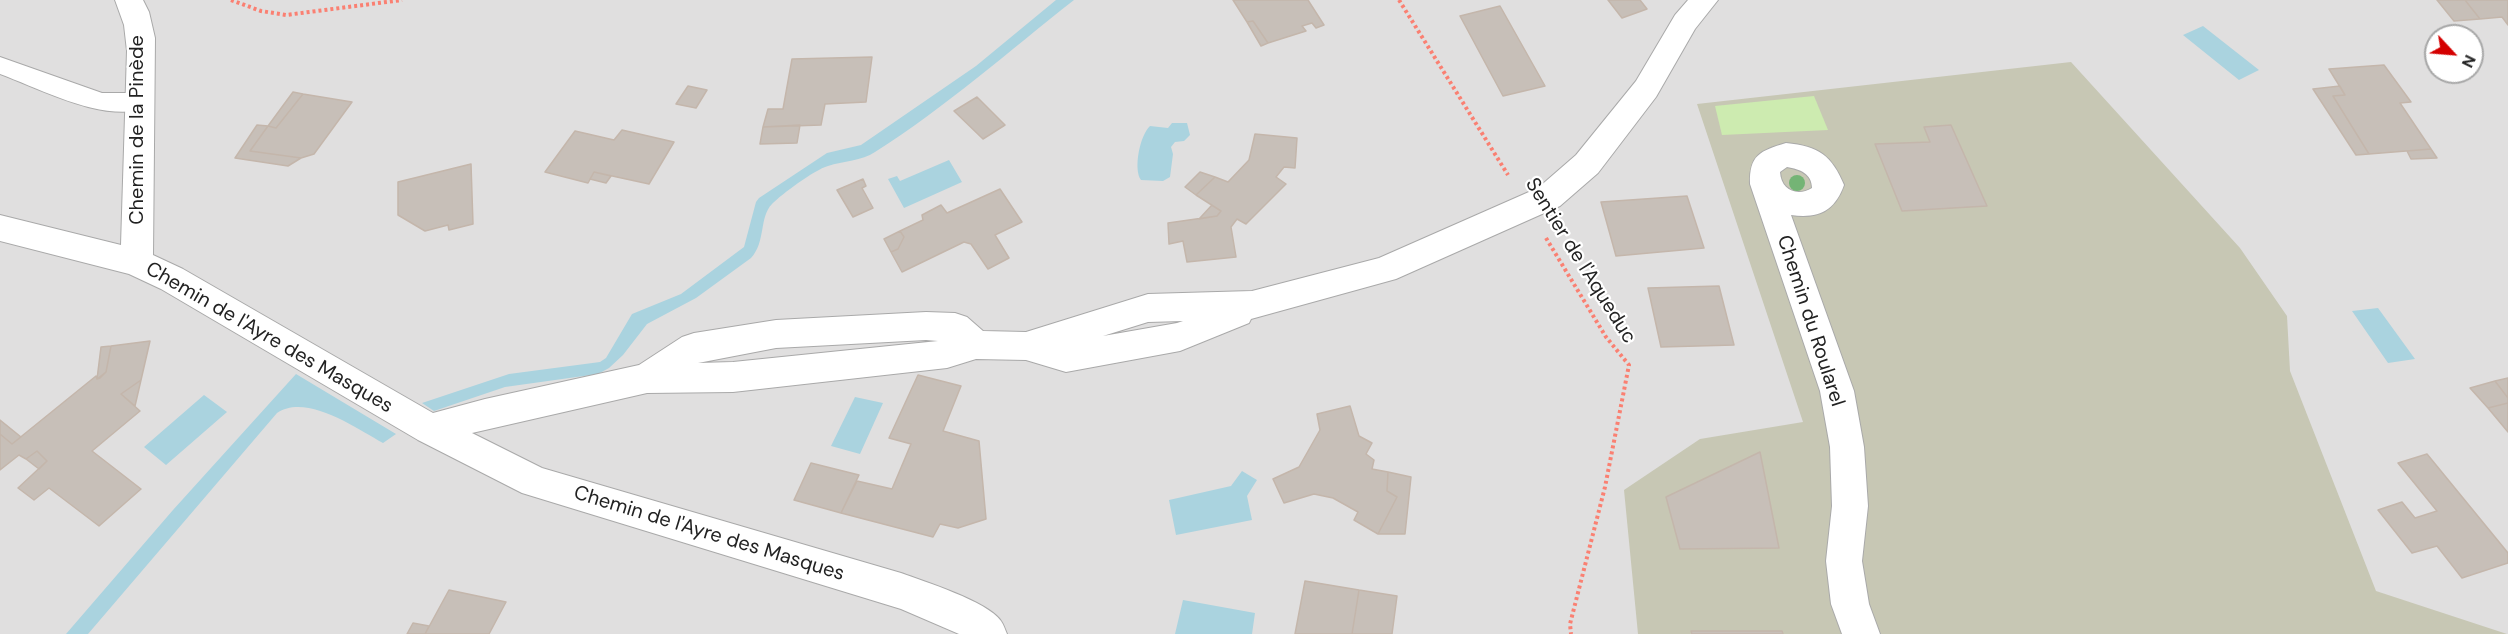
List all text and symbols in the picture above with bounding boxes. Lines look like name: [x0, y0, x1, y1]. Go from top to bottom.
north arrow: [2424, 24, 2484, 84]
street label: Chemin de la Pinède: [126, 35, 150, 225]
text: N: [2457, 51, 2481, 71]
street label: Sentier de l'Aqueduc: [1519, 174, 1641, 348]
street label: Chemin du Roularel: [1771, 232, 1849, 410]
street label: Chemin de l'Ayre des Masques: [141, 257, 397, 419]
street label: Chemin de l'Ayre des Masques: [571, 481, 847, 587]

